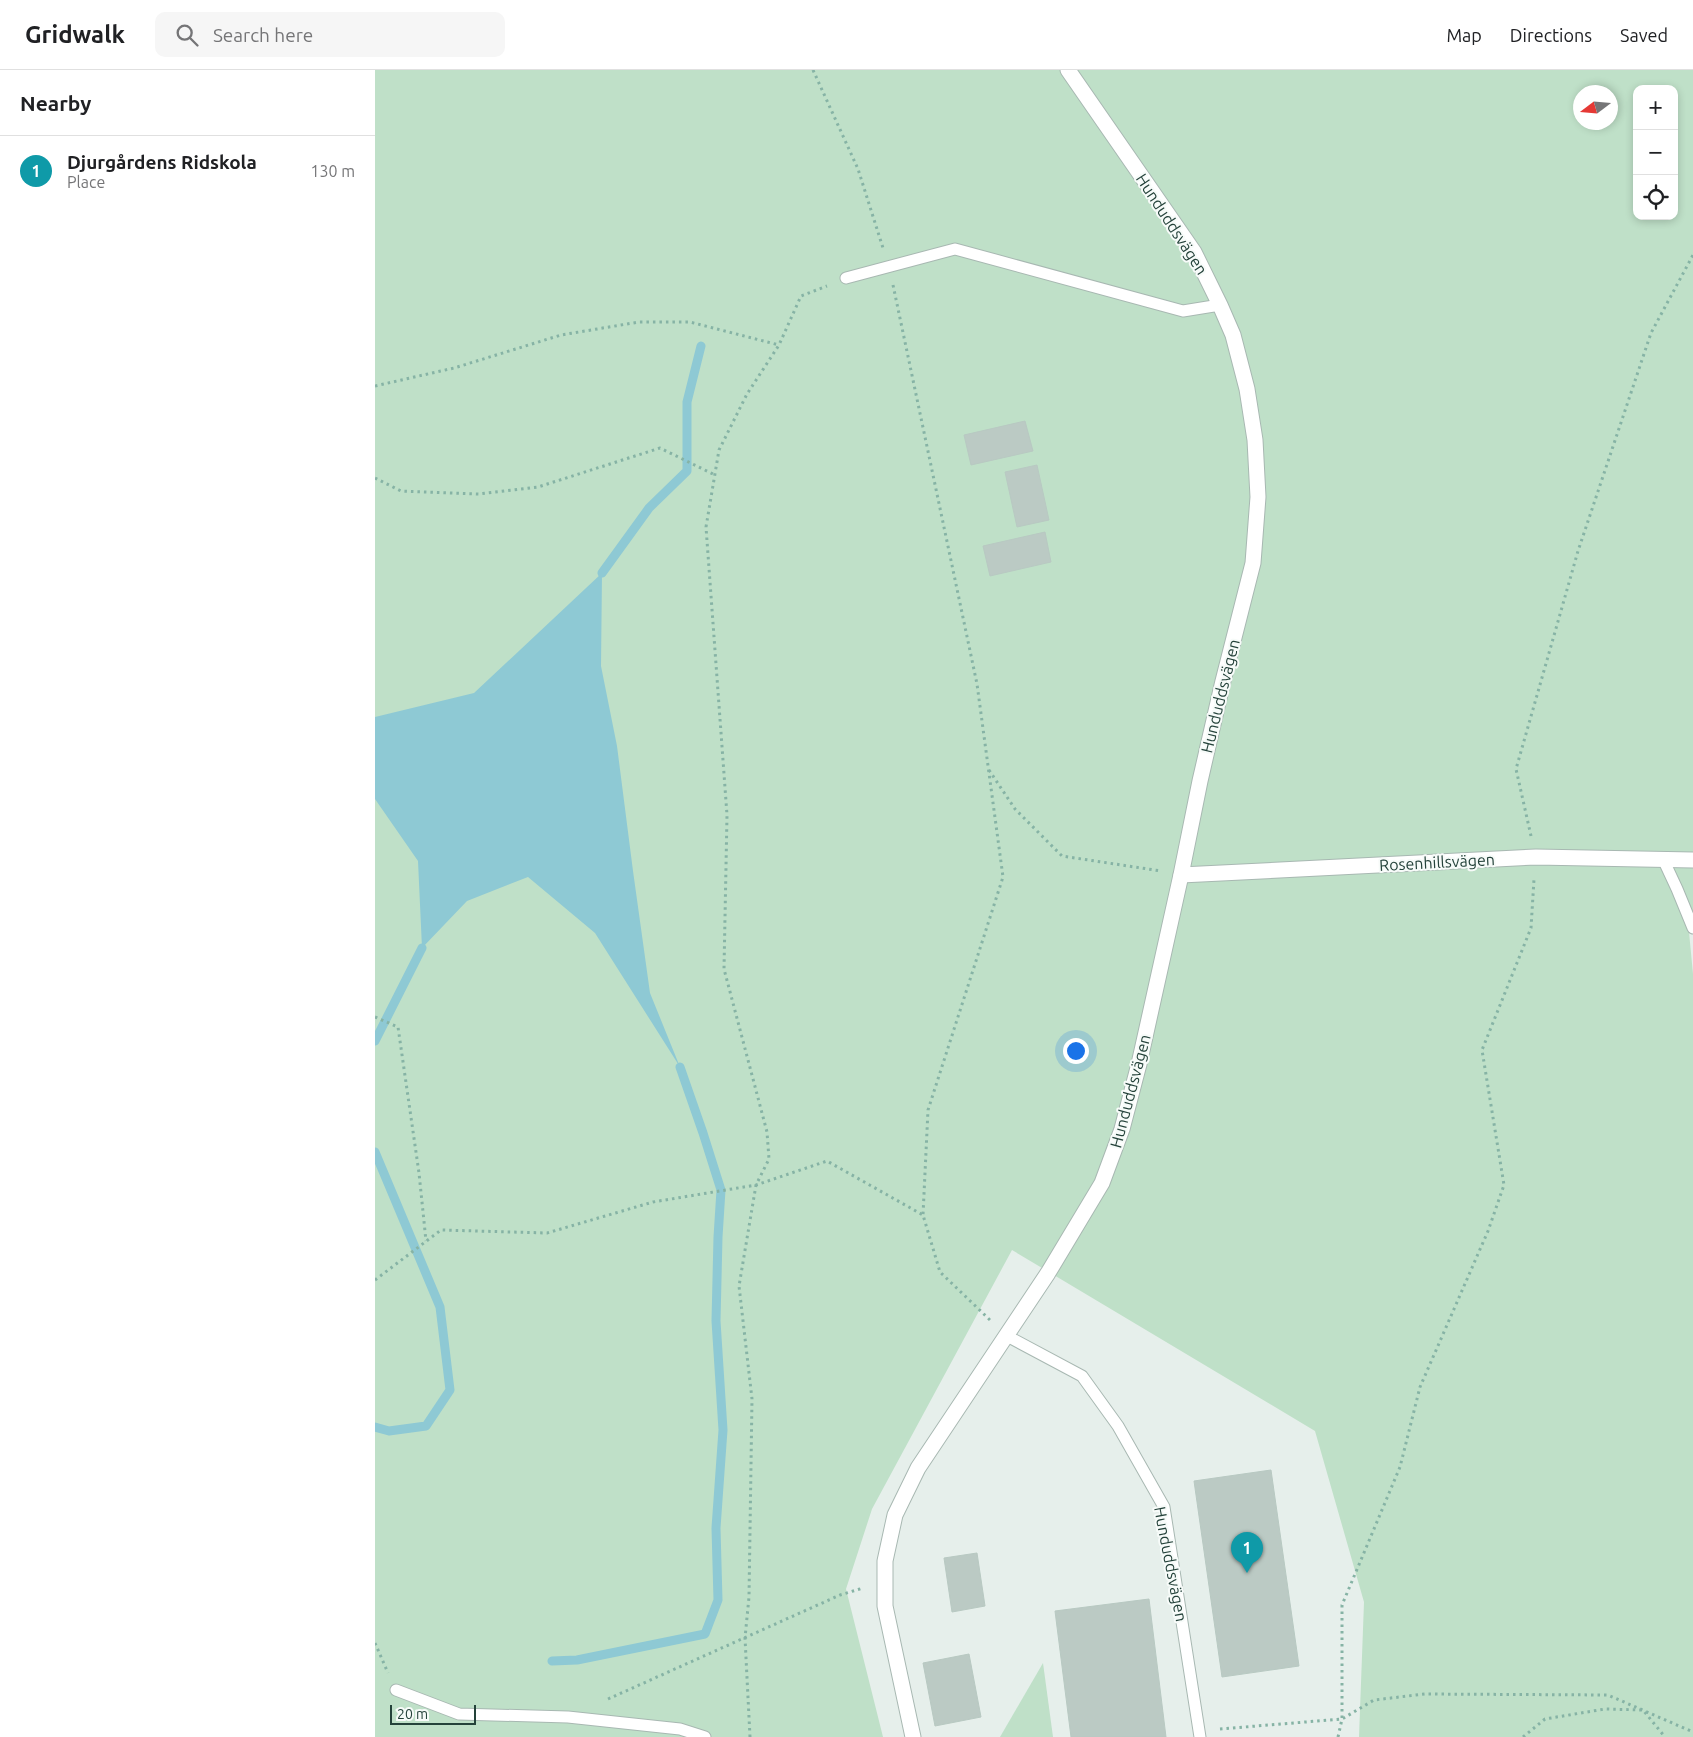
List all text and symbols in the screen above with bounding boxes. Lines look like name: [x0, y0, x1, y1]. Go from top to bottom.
search box: [155, 12, 505, 57]
text: Gridwalk: [25, 21, 125, 48]
icon: search: [173, 21, 201, 49]
text: Search here: [213, 24, 313, 46]
text: Map: [1446, 25, 1482, 45]
text: Directions: [1510, 25, 1592, 45]
text: Saved: [1620, 25, 1668, 45]
north arrow: [1573, 85, 1618, 130]
map controls: [1633, 85, 1678, 220]
button: +: [1633, 85, 1678, 130]
text: Nearby: [20, 91, 91, 115]
button: −: [1633, 130, 1678, 175]
text: Djurgårdens Ridskola: [67, 151, 257, 173]
text: 1: [31, 162, 41, 180]
text: 130 m: [310, 162, 355, 180]
street label: Hunduddsvägen: [1133, 170, 1211, 278]
text: Place: [67, 173, 105, 191]
button: locate: [1633, 175, 1678, 220]
street label: Hunduddsvägen: [1197, 637, 1243, 755]
street label: Rosenhillsvägen: [1379, 850, 1495, 874]
street label: Hunduddsvägen: [1106, 1032, 1154, 1150]
your location: [1063, 1038, 1089, 1064]
street label: Hunduddsvägen: [1151, 1505, 1191, 1623]
pin: 1: [1231, 1532, 1263, 1573]
scale bar: [390, 1702, 476, 1725]
text: 20 m: [397, 1706, 428, 1722]

